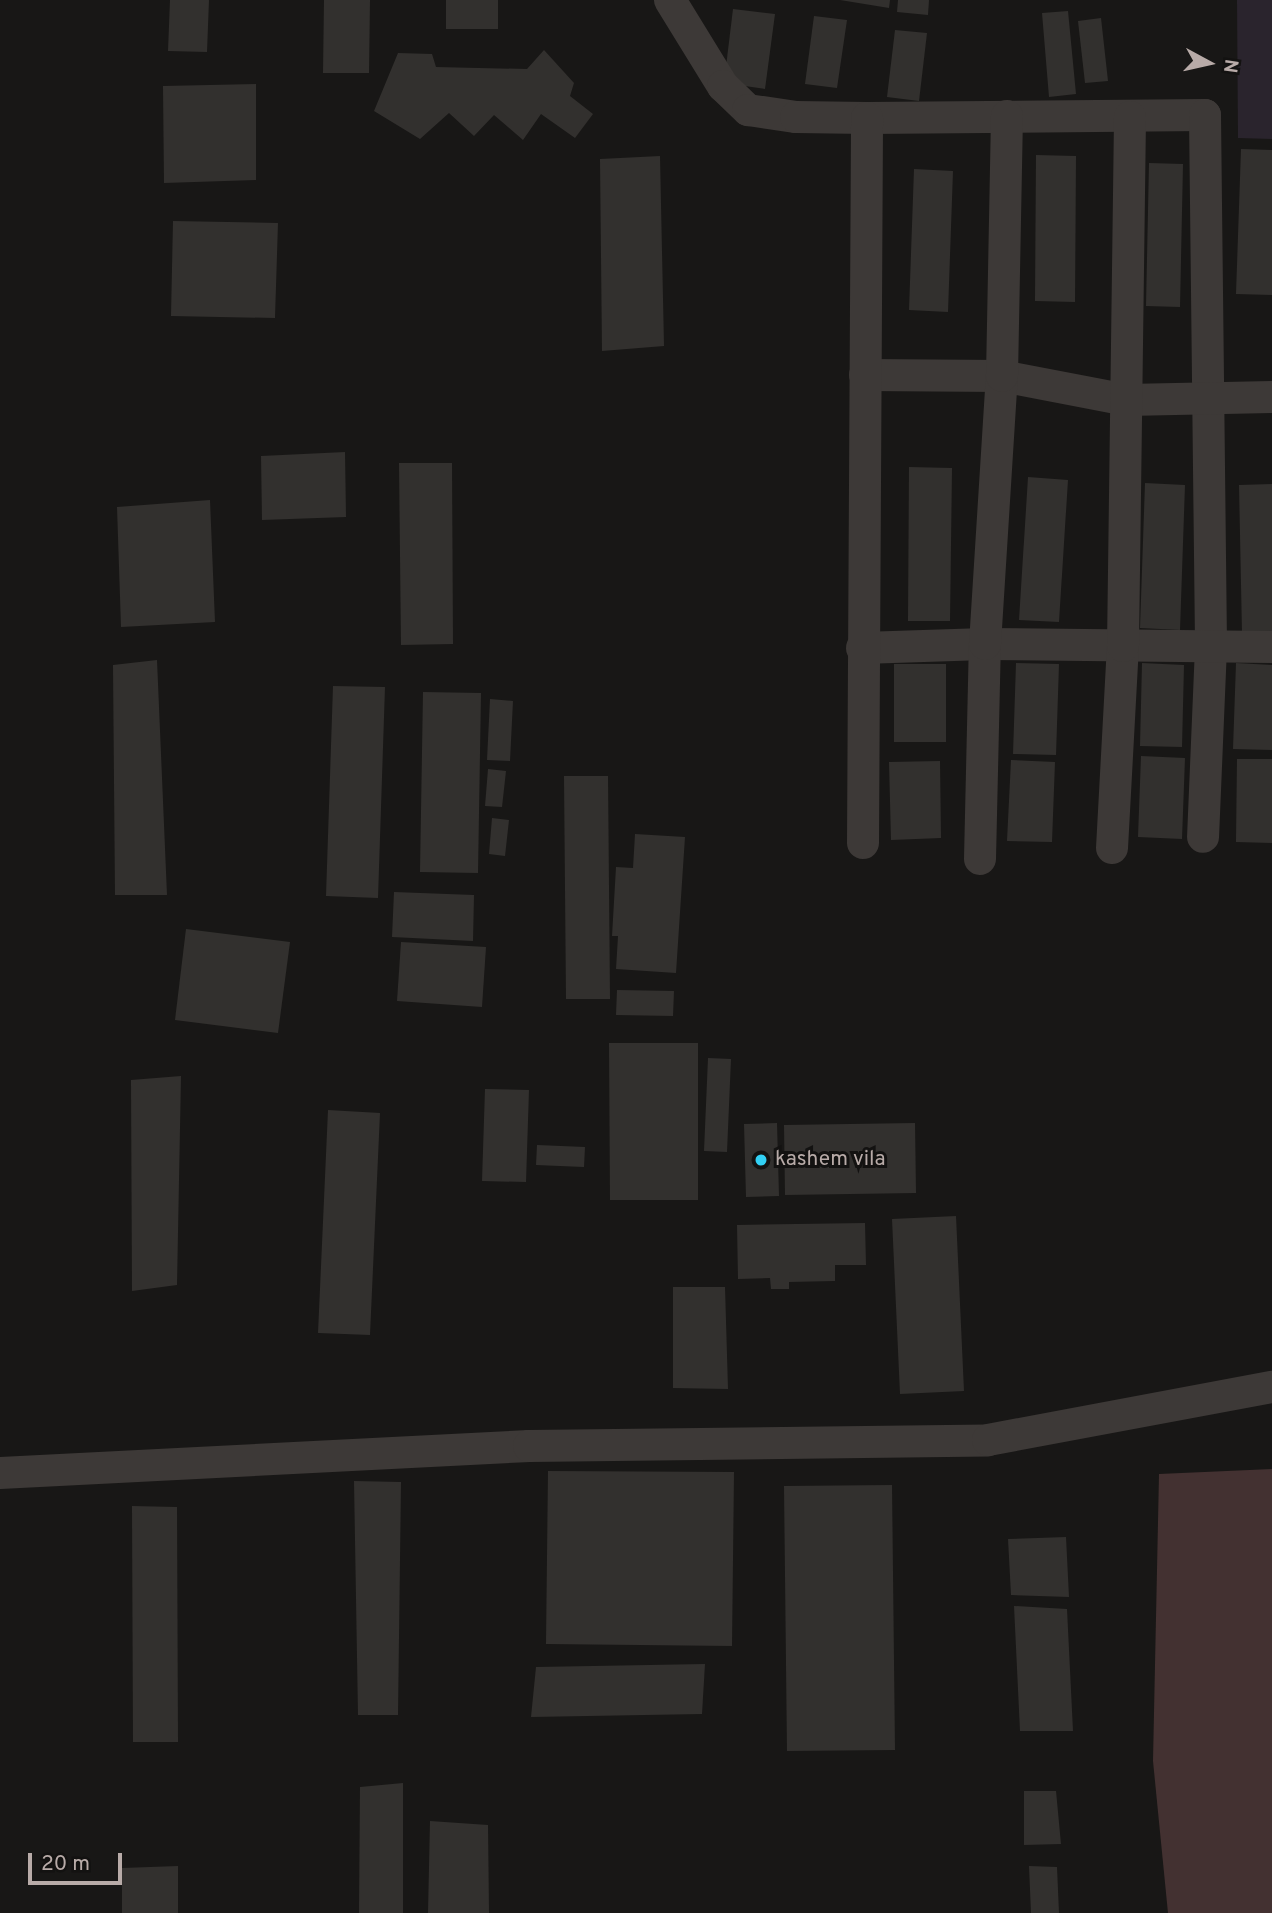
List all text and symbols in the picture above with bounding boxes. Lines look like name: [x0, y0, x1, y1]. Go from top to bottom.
north arrow: [1174, 28, 1244, 98]
text: N: [1217, 57, 1243, 74]
place label: kashem vila: [775, 1147, 886, 1173]
marker: kashem vila: [753, 1152, 769, 1168]
scale bar: [32, 1840, 126, 1884]
text: 20 m: [41, 1851, 90, 1878]

